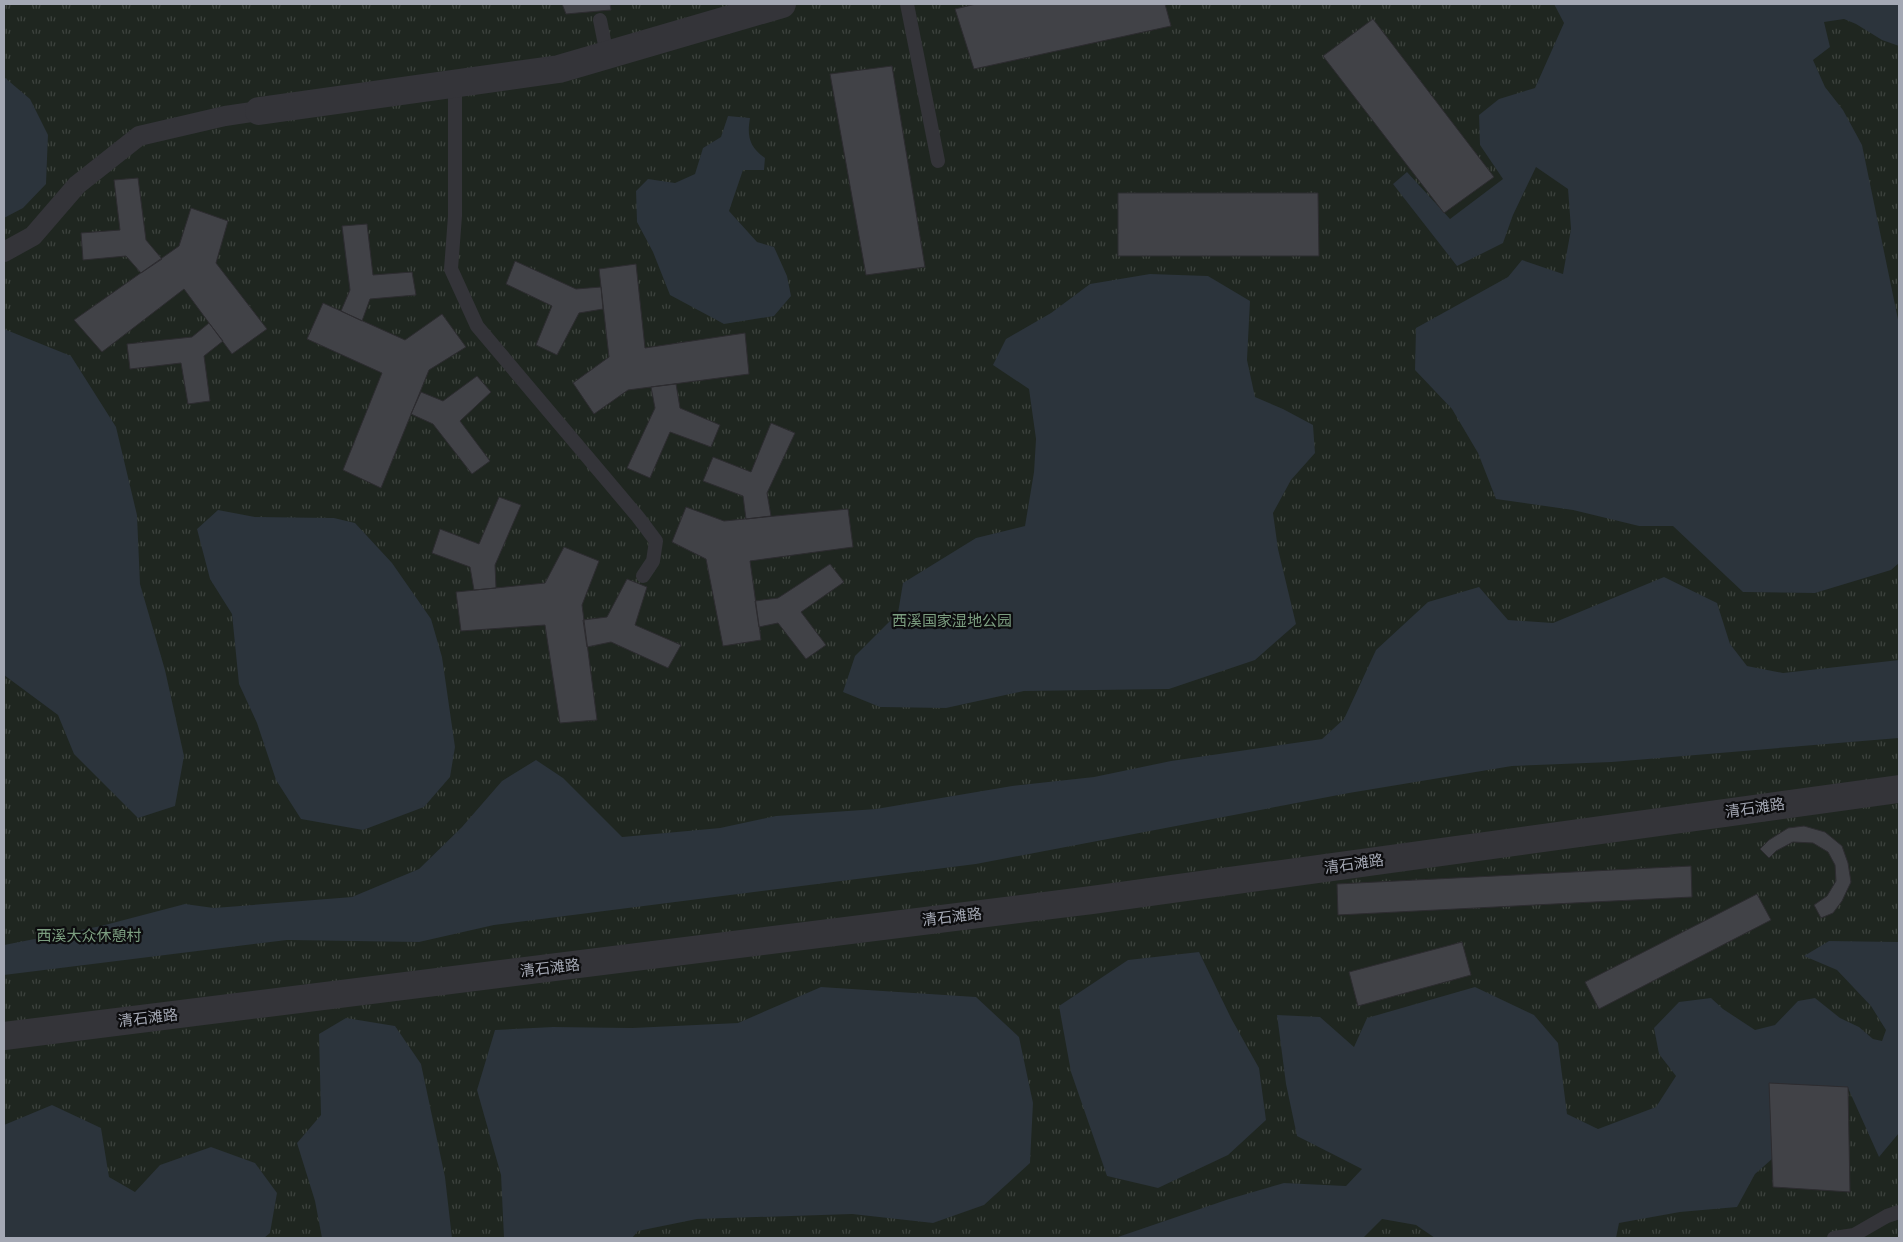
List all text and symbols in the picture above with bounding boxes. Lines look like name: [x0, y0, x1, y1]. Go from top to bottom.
park label: 西溪国家湿地公园: [892, 612, 1012, 630]
street label: 清石滩路: [1724, 795, 1786, 821]
street label: 清石滩路: [1323, 851, 1385, 877]
street label: 清石滩路: [921, 904, 983, 930]
park label: 西溪大众休憩村: [36, 927, 142, 945]
street label: 清石滩路: [519, 955, 581, 981]
street label: 清石滩路: [117, 1005, 179, 1031]

